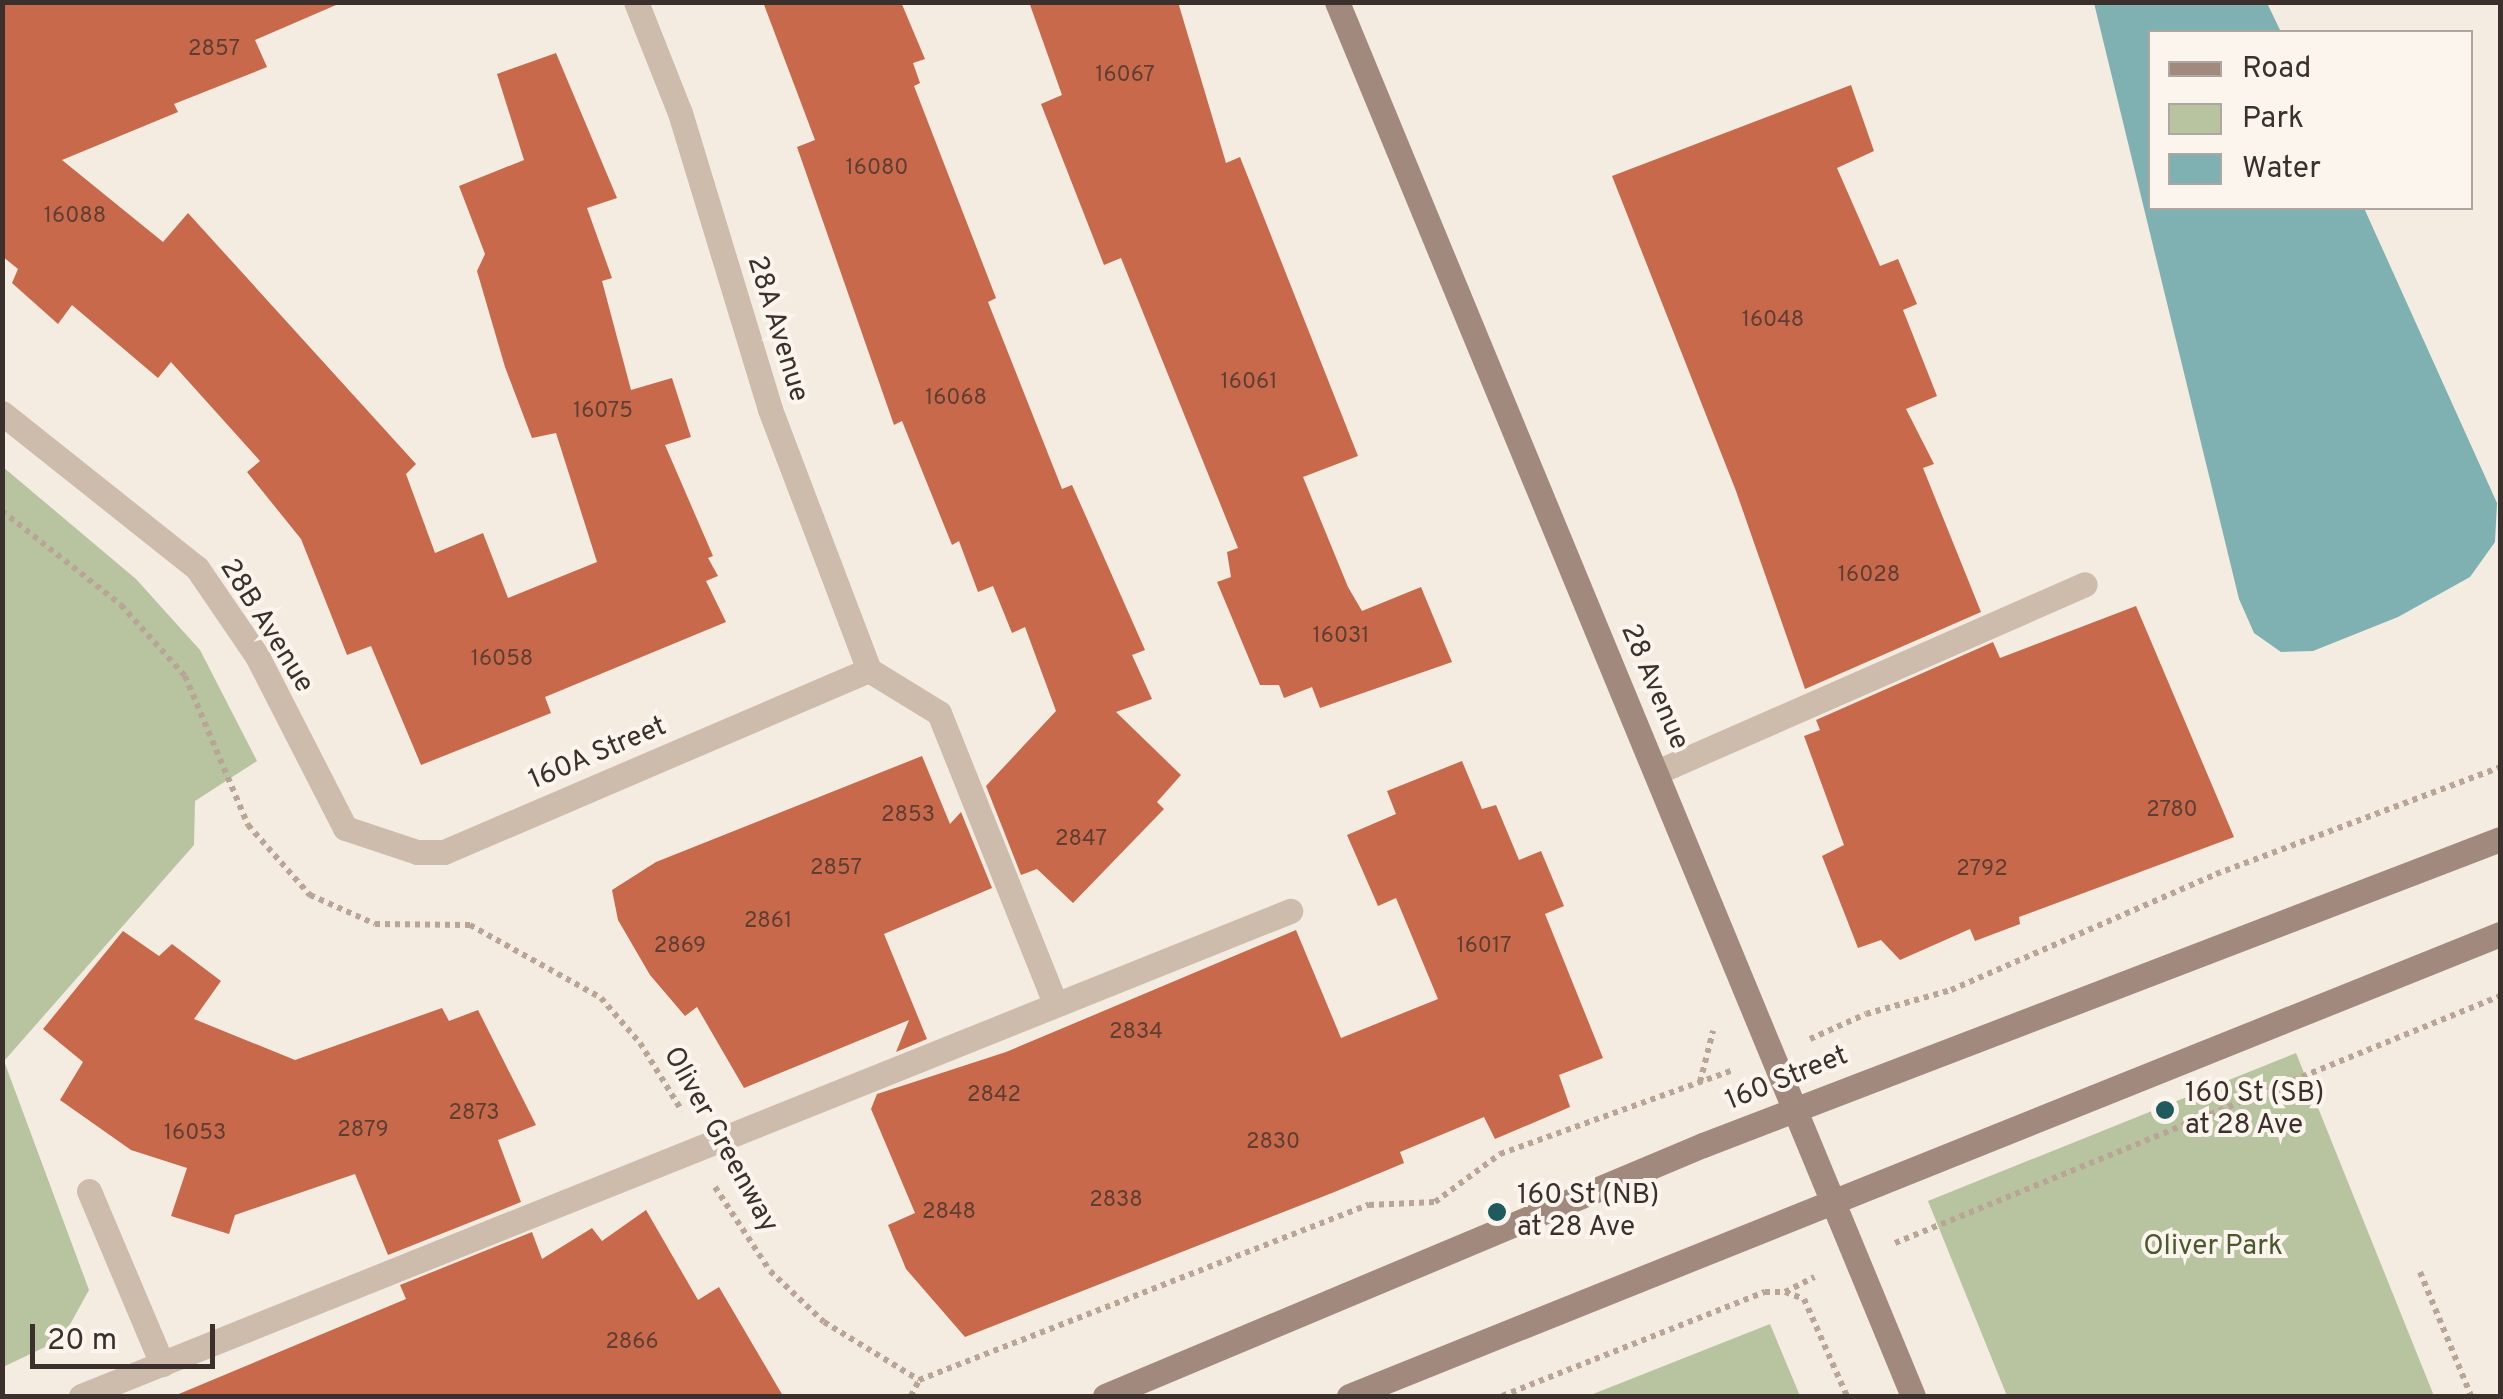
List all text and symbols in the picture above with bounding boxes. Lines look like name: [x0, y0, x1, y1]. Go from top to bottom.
legend: [2148, 30, 2473, 210]
house number: 2857: [188, 37, 240, 63]
text: Road: [2242, 51, 2311, 88]
house number: 16067: [1095, 63, 1155, 89]
text: Park: [2242, 101, 2304, 138]
text: Water: [2242, 151, 2321, 188]
house number: 16080: [846, 156, 908, 182]
house number: 16088: [44, 204, 106, 230]
street label: 28A Avenue: [739, 251, 815, 407]
house number: 16048: [1742, 308, 1804, 334]
house number: 16061: [1221, 370, 1277, 396]
house number: 16068: [925, 386, 987, 412]
house number: 16075: [573, 399, 633, 425]
street label: 28B Avenue: [211, 552, 321, 700]
house number: 16028: [1838, 563, 1900, 589]
street label: 28 Avenue: [1612, 619, 1696, 755]
house number: 16031: [1313, 624, 1369, 650]
house number: 16058: [471, 647, 533, 673]
street label: 160A Street: [524, 710, 672, 798]
house number: 2780: [2146, 798, 2198, 824]
house number: 2853: [881, 803, 935, 829]
house number: 2847: [1055, 827, 1107, 853]
house number: 2857: [810, 856, 862, 882]
house number: 2792: [1956, 857, 2008, 883]
house number: 2861: [744, 909, 792, 935]
house number: 2869: [654, 934, 706, 960]
house number: 16017: [1456, 934, 1512, 960]
house number: 2834: [1109, 1020, 1163, 1046]
street label: 160 Street: [1721, 1039, 1853, 1119]
street label: Oliver Greenway: [655, 1041, 785, 1239]
place label: 160 St (SB) at 28 Ave: [2185, 1077, 2324, 1143]
house number: 2842: [967, 1083, 1021, 1109]
marker: 160 St (SB) at 28 Ave: [2154, 1099, 2176, 1121]
house number: 2873: [448, 1101, 500, 1127]
house number: 2879: [337, 1118, 389, 1144]
house number: 16053: [164, 1121, 226, 1147]
house number: 2830: [1246, 1130, 1300, 1156]
place label: 160 St (NB) at 28 Ave: [1517, 1179, 1659, 1245]
house number: 2838: [1089, 1188, 1143, 1214]
house number: 2848: [922, 1200, 976, 1226]
marker: 160 St (NB) at 28 Ave: [1486, 1201, 1508, 1223]
park label: Oliver Park: [2143, 1230, 2283, 1264]
scale bar: [35, 1304, 220, 1366]
text: 20 m: [47, 1323, 117, 1360]
house number: 2866: [605, 1330, 659, 1356]

